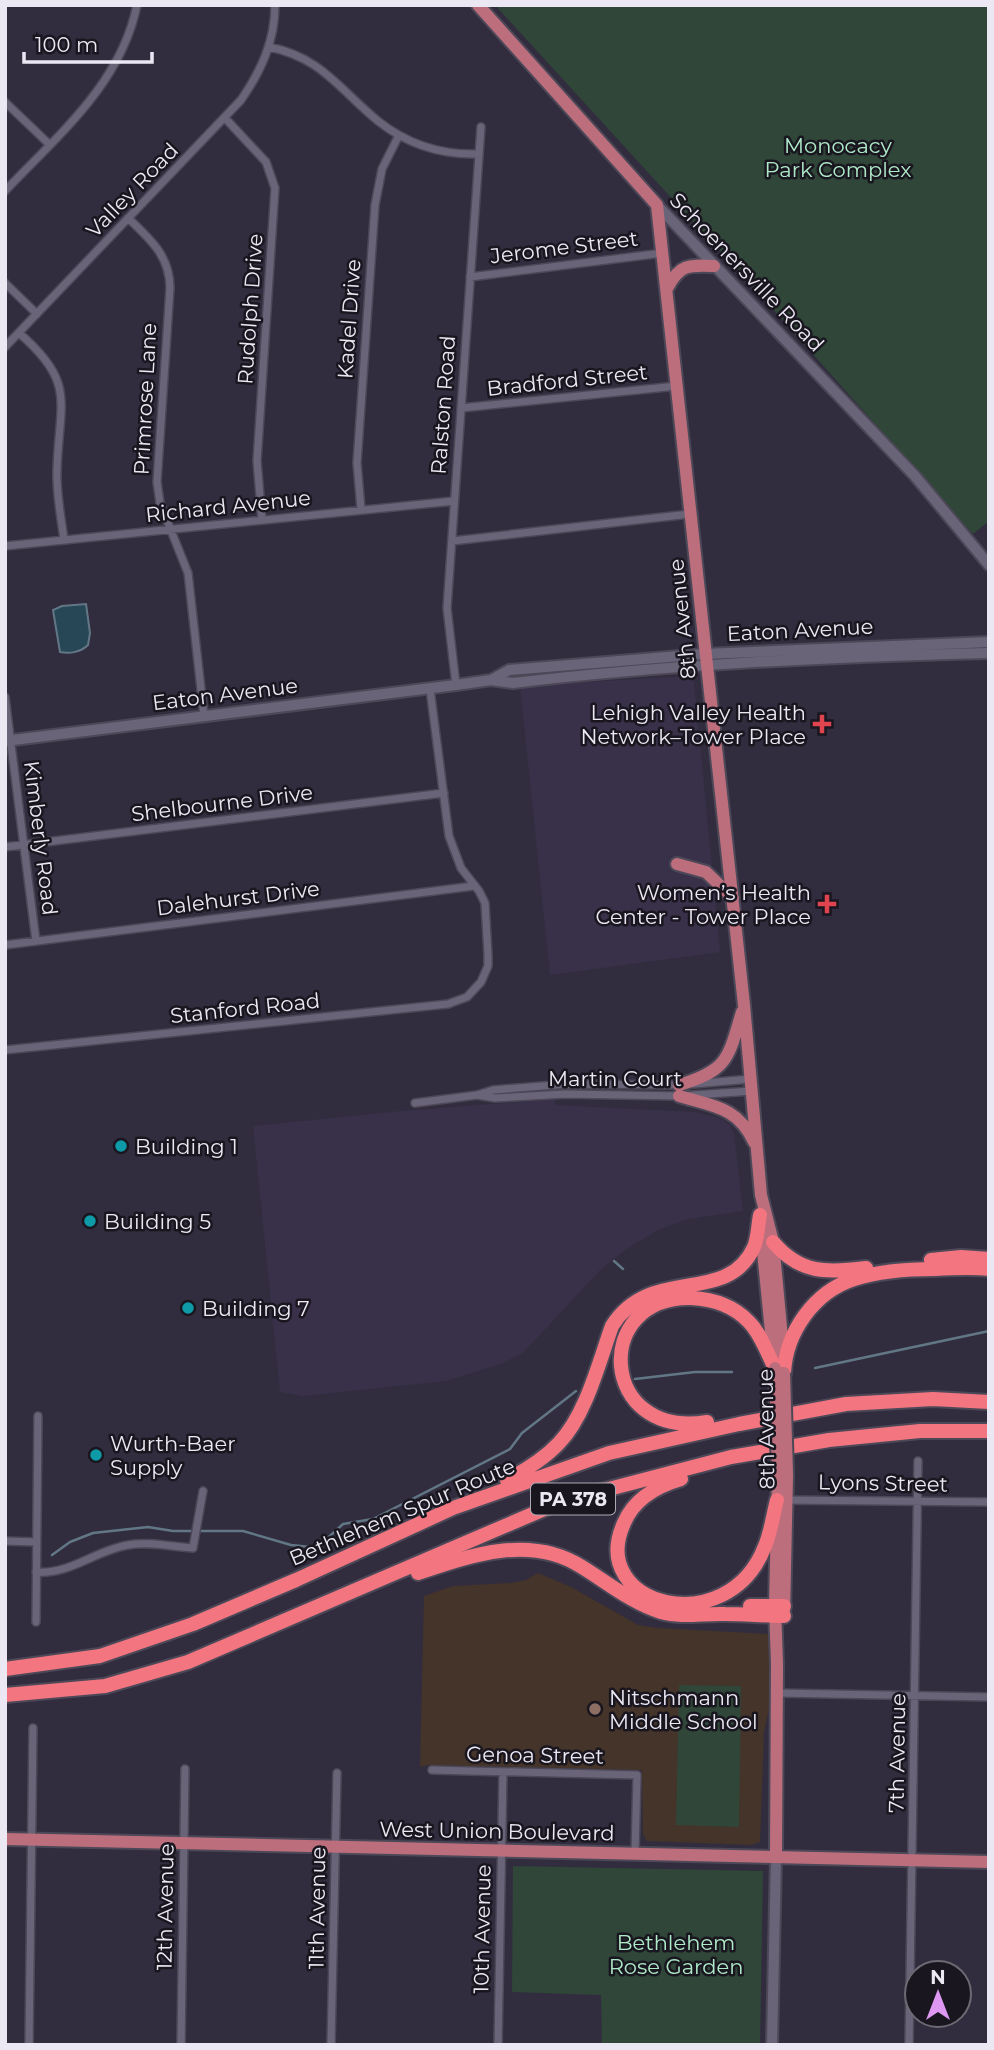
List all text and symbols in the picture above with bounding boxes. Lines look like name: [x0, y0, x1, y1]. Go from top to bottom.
scale bar: [24, 21, 152, 65]
text: 100 m: [35, 32, 98, 57]
park label: Monocacy Park Complex: [765, 133, 911, 182]
street label: Valley Road: [81, 138, 183, 242]
street label: Schoenersville Road: [665, 187, 829, 357]
street label: Jerome Street: [488, 226, 639, 269]
street label: Rudolph Drive: [232, 233, 268, 385]
street label: Kadel Drive: [332, 258, 366, 380]
street label: Primrose Lane: [129, 322, 161, 476]
street label: Ralston Road: [426, 335, 460, 475]
street label: Bradford Street: [485, 359, 649, 401]
street label: Richard Avenue: [144, 485, 312, 527]
street label: 8th Avenue: [663, 558, 701, 680]
street label: Eaton Avenue: [726, 614, 874, 646]
street label: Eaton Avenue: [151, 673, 299, 715]
place label: Lehigh Valley Health Network–Tower Place: [581, 700, 806, 749]
marker: Lehigh Valley Health Network–Tower Place: [812, 714, 832, 734]
street label: Kimberly Road: [19, 759, 63, 917]
street label: Shelbourne Drive: [130, 779, 314, 827]
street label: Dalehurst Drive: [155, 876, 321, 920]
place label: Women’s Health Center - Tower Place: [596, 880, 811, 929]
marker: Women’s Health Center - Tower Place: [817, 894, 837, 914]
street label: Stanford Road: [169, 988, 321, 1028]
street label: Martin Court: [548, 1066, 682, 1091]
place label: Building 1: [135, 1134, 238, 1159]
marker: Building 1: [113, 1138, 129, 1154]
place label: Building 5: [104, 1209, 211, 1234]
marker: Building 5: [82, 1213, 98, 1229]
place label: Building 7: [202, 1296, 310, 1321]
marker: Building 7: [180, 1300, 196, 1316]
street label: 8th Avenue: [752, 1368, 780, 1490]
place label: Wurth-Baer Supply: [110, 1431, 236, 1480]
marker: Wurth-Baer Supply: [88, 1447, 104, 1463]
street label: Bethlehem Spur Route: [285, 1453, 519, 1571]
street label: Lyons Street: [818, 1469, 948, 1497]
road number: PA 378: [531, 1484, 615, 1514]
place label: Nitschmann Middle School: [609, 1685, 758, 1734]
street label: 7th Avenue: [883, 1693, 911, 1813]
marker: Nitschmann Middle School: [587, 1701, 603, 1717]
street label: Genoa Street: [466, 1741, 604, 1769]
street label: West Union Boulevard: [379, 1816, 615, 1846]
street label: 12th Avenue: [151, 1843, 179, 1971]
street label: 11th Avenue: [303, 1846, 331, 1970]
street label: 10th Avenue: [468, 1864, 496, 1994]
park label: Bethlehem Rose Garden: [609, 1930, 743, 1979]
north arrow: [903, 1959, 973, 2029]
text: N: [930, 1966, 946, 1989]

